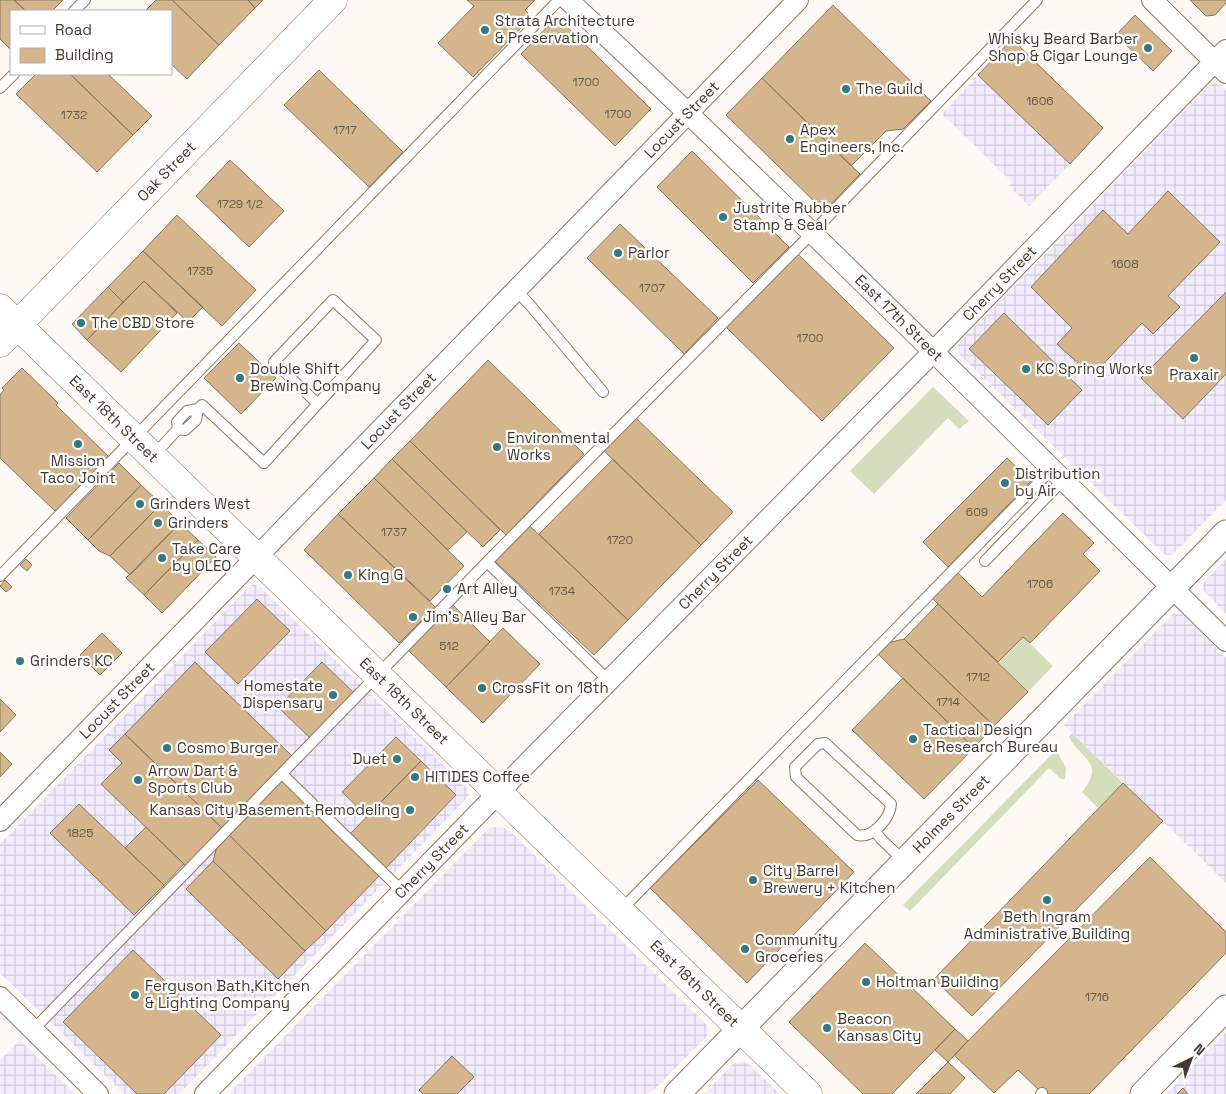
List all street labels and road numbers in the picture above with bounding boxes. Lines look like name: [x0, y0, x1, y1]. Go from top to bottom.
street label: Locust Street: [640, 77, 723, 162]
street label: Oak Street: [133, 137, 200, 205]
street label: Cherry Street: [958, 241, 1040, 325]
street label: East 17th Street: [851, 270, 947, 365]
street label: Locust Street: [357, 368, 440, 453]
street label: East 18th Street: [66, 371, 163, 466]
street label: Cherry Street: [674, 530, 757, 614]
street label: East 18th Street: [356, 653, 453, 749]
street label: Locust Street: [75, 658, 158, 743]
street label: Holmes Street: [908, 770, 993, 857]
street label: Cherry Street: [390, 819, 472, 903]
street label: East 18th Street: [646, 936, 744, 1031]

